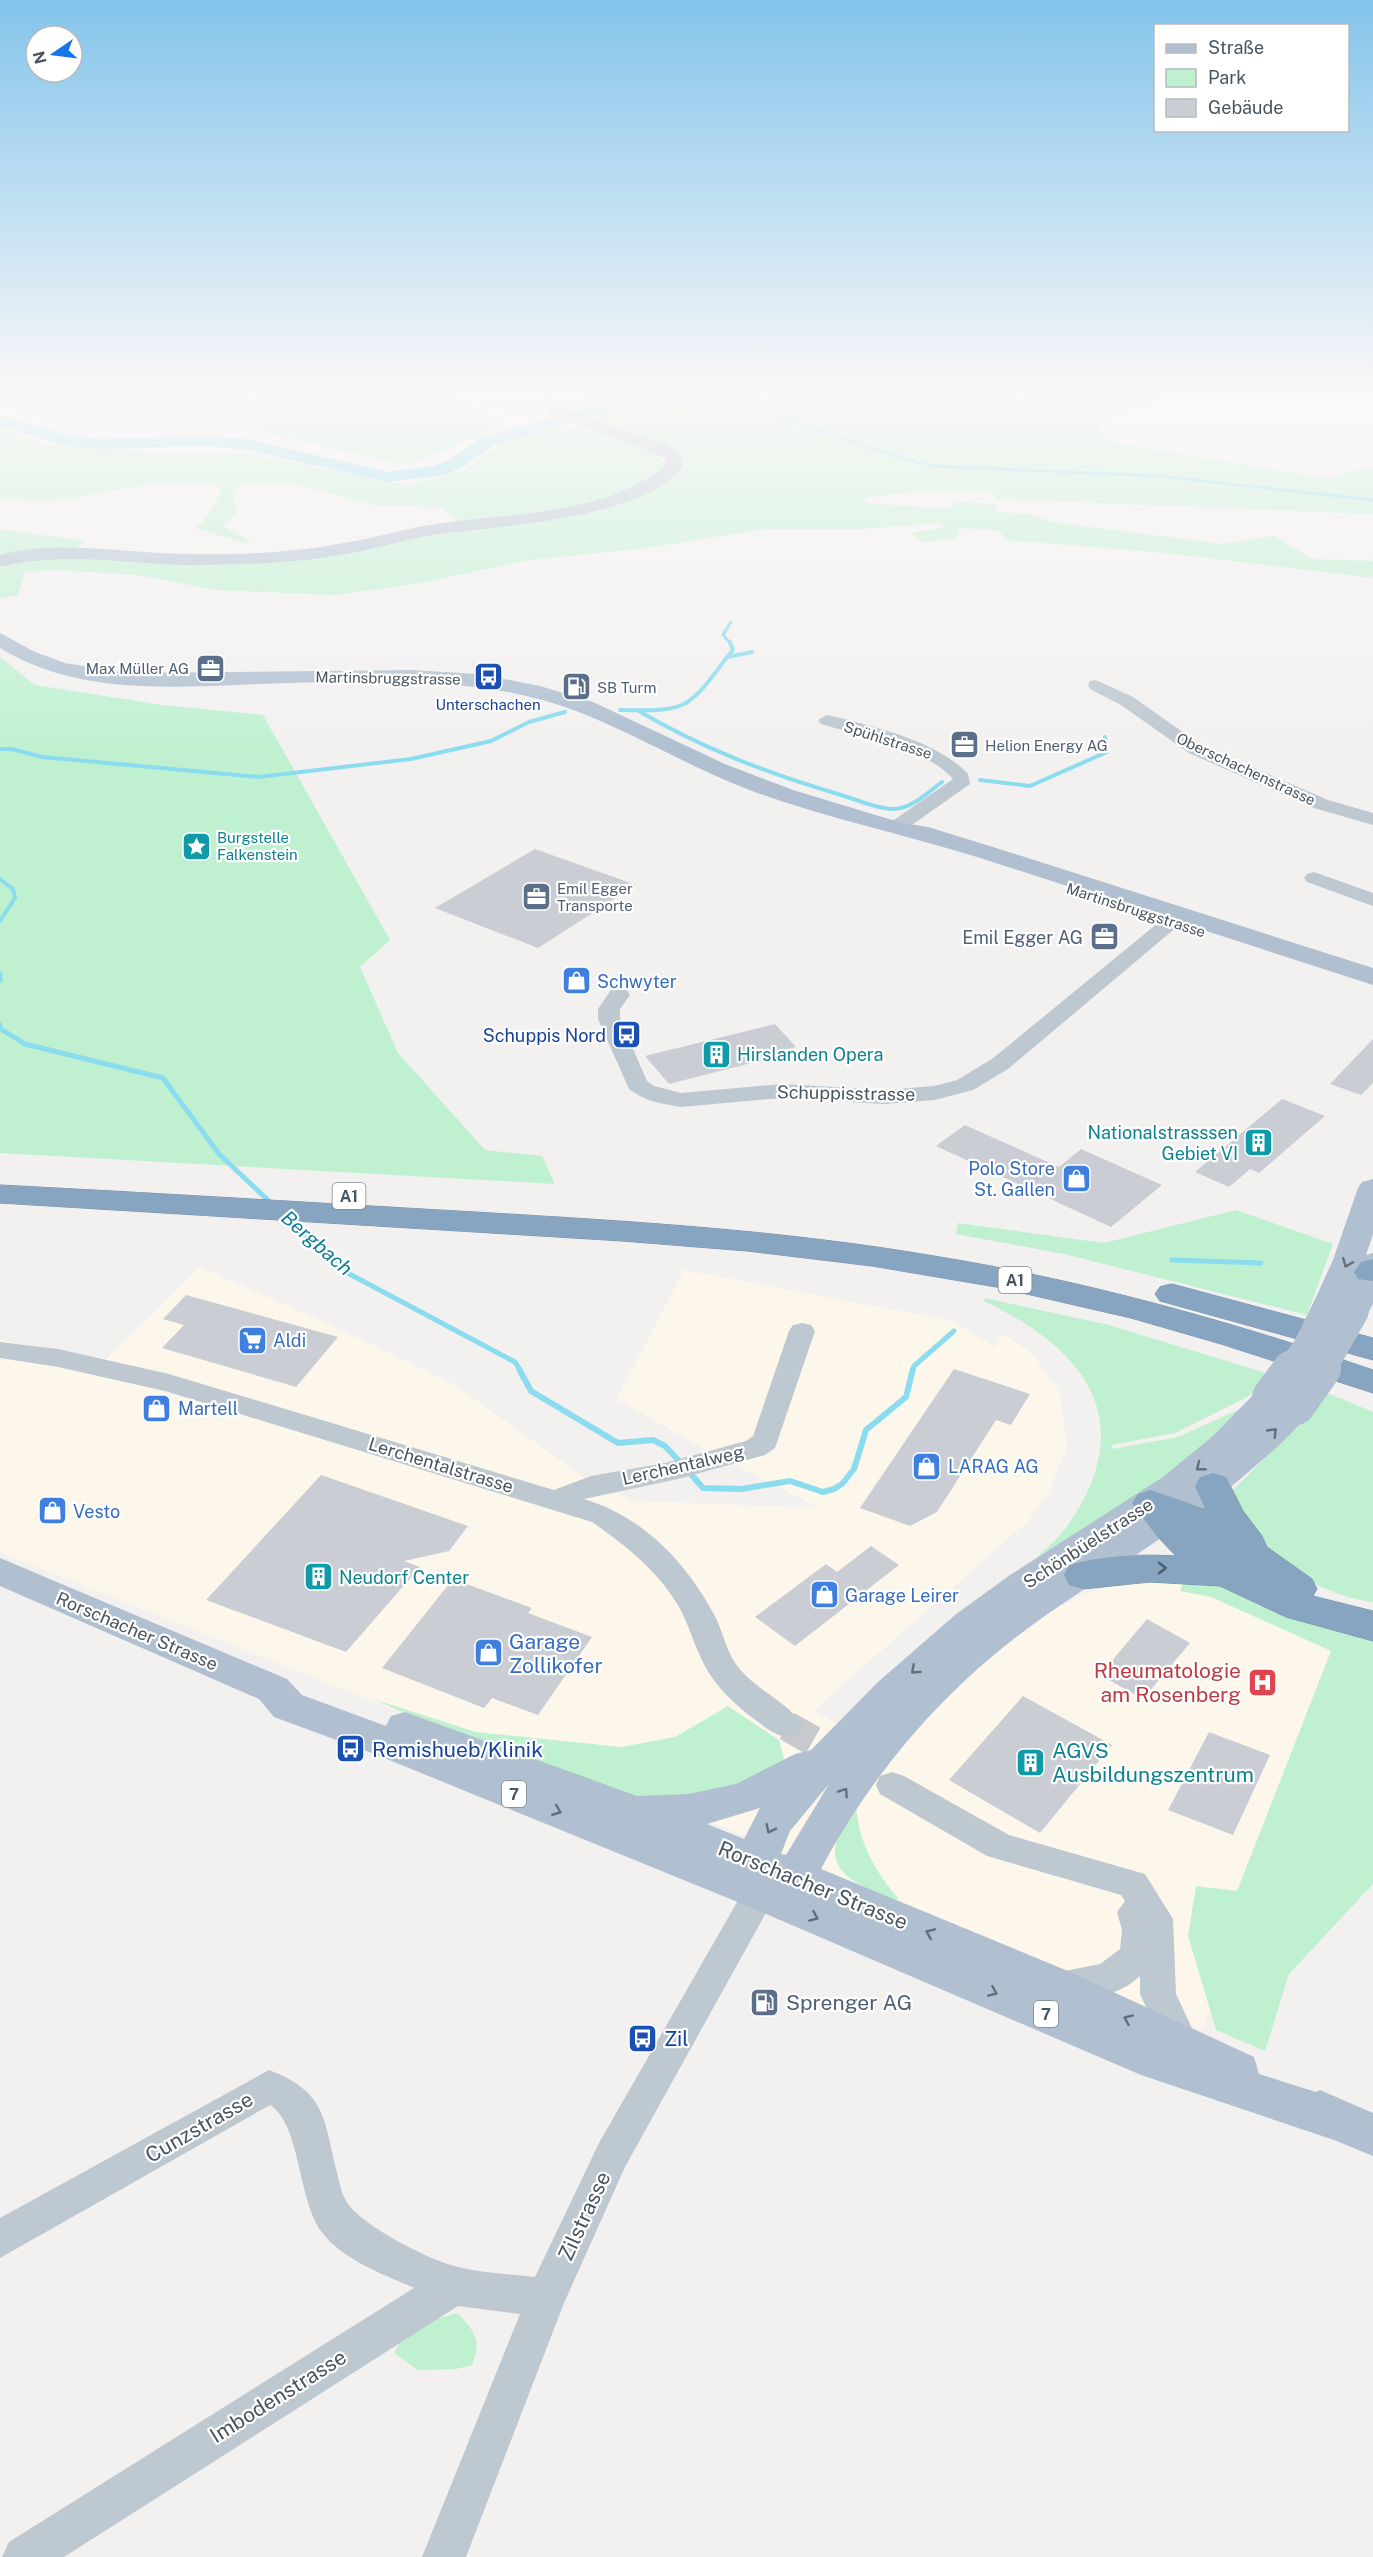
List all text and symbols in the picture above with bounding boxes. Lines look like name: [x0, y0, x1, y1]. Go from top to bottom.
north arrow: [24, 24, 84, 84]
legend: [1154, 24, 1349, 132]
text: Straße: [1208, 37, 1264, 58]
text: N: [29, 49, 51, 66]
text: Park: [1208, 67, 1246, 88]
text: Gebäude: [1208, 97, 1283, 118]
office icon: Max Müller AG: [194, 652, 226, 684]
place label: Max Müller AG: [86, 660, 189, 677]
bus stop icon: Unterschachen: [472, 661, 504, 693]
street label: Martinsbruggstrasse: [315, 668, 461, 688]
fuel station icon: SB Turm: [560, 671, 592, 703]
place label: SB Turm: [597, 679, 656, 696]
place label: Unterschachen: [435, 696, 541, 713]
street label: Spühlstrasse: [842, 718, 934, 762]
office icon: Helion Energy AG: [948, 729, 980, 761]
street label: Oberschachenstrasse: [1174, 729, 1318, 809]
place label: Helion Energy AG: [985, 737, 1108, 754]
place label: Burgstelle Falkenstein: [217, 829, 298, 863]
place icon: Burgstelle Falkenstein: [180, 830, 212, 862]
street label: Martinsbruggstrasse: [1064, 879, 1208, 941]
place label: Emil Egger Transporte: [557, 880, 633, 914]
office icon: Emil Egger Transporte: [520, 881, 552, 913]
office icon: Emil Egger AG: [1088, 921, 1120, 953]
place label: Emil Egger AG: [962, 927, 1083, 948]
shop icon: Schwyter: [560, 965, 592, 997]
place label: Schwyter: [597, 971, 677, 992]
bus stop icon: Schuppis Nord: [611, 1019, 643, 1051]
place label: Schuppis Nord: [483, 1025, 606, 1046]
building icon: Hirslanden Opera: [700, 1038, 732, 1070]
place label: Hirslanden Opera: [737, 1044, 884, 1065]
street label: Schuppisstrasse: [777, 1081, 915, 1105]
place label: Nationalstrasssen Gebiet VI: [1087, 1122, 1238, 1164]
building icon: Nationalstrasssen Gebiet VI: [1243, 1126, 1275, 1158]
place label: Polo Store St. Gallen: [968, 1158, 1055, 1200]
shop icon: Polo Store St. Gallen: [1060, 1162, 1092, 1194]
road number: A1: [332, 1183, 366, 1209]
water label: Bergbach: [276, 1206, 358, 1280]
one-way arrow: [1342, 1257, 1354, 1268]
road number: A1: [998, 1267, 1032, 1293]
supermarket icon: Aldi: [236, 1324, 268, 1356]
place label: Aldi: [273, 1330, 306, 1351]
shop icon: Martell: [141, 1392, 173, 1424]
place label: Martell: [178, 1398, 238, 1419]
one-way arrow: [1266, 1429, 1277, 1439]
street label: Lerchentalstrasse: [366, 1433, 516, 1497]
street label: Lerchentalweg: [620, 1441, 746, 1489]
shop icon: LARAG AG: [911, 1450, 943, 1482]
place label: LARAG AG: [948, 1456, 1039, 1477]
one-way arrow: [1195, 1460, 1206, 1471]
street label: Schönbüelstrasse: [1019, 1493, 1157, 1593]
shop icon: Vesto: [36, 1495, 68, 1527]
place label: Vesto: [73, 1501, 120, 1522]
building icon: Neudorf Center: [302, 1561, 334, 1593]
one-way arrow: [1157, 1562, 1166, 1574]
place label: Neudorf Center: [339, 1567, 469, 1588]
shop icon: Garage Leirer: [808, 1579, 840, 1611]
place label: Garage Leirer: [845, 1585, 959, 1606]
street label: Rorschacher Strasse: [53, 1587, 221, 1675]
place label: Garage Zollikofer: [509, 1629, 603, 1678]
shop icon: Garage Zollikofer: [472, 1637, 504, 1669]
place label: Rheumatologie am Rosenberg: [1094, 1658, 1241, 1707]
one-way arrow: [911, 1663, 922, 1674]
hospital icon: Rheumatologie am Rosenberg: [1246, 1666, 1278, 1698]
bus stop icon: Remishueb/Klinik: [335, 1733, 367, 1765]
place label: Remishueb/Klinik: [372, 1737, 543, 1762]
place label: AGVS Ausbildungszentrum: [1052, 1738, 1254, 1787]
building icon: AGVS Ausbildungszentrum: [1015, 1746, 1047, 1778]
road number: 7: [502, 1781, 526, 1807]
one-way arrow: [837, 1788, 848, 1799]
one-way arrow: [550, 1804, 561, 1816]
one-way arrow: [766, 1822, 778, 1833]
street label: Rorschacher Strasse: [715, 1836, 911, 1934]
one-way arrow: [807, 1909, 818, 1921]
one-way arrow: [925, 1928, 936, 1940]
one-way arrow: [987, 1985, 998, 1997]
fuel station icon: Sprenger AG: [749, 1986, 781, 2018]
place label: Sprenger AG: [786, 1990, 912, 2015]
road number: 7: [1034, 2001, 1058, 2027]
one-way arrow: [1123, 2014, 1134, 2026]
bus stop icon: Zil: [627, 2022, 659, 2054]
place label: Zil: [664, 2026, 689, 2051]
street label: Cunzstrasse: [141, 2086, 257, 2168]
street label: Zilstrasse: [553, 2167, 615, 2265]
street label: Imbodenstrasse: [205, 2344, 351, 2448]

